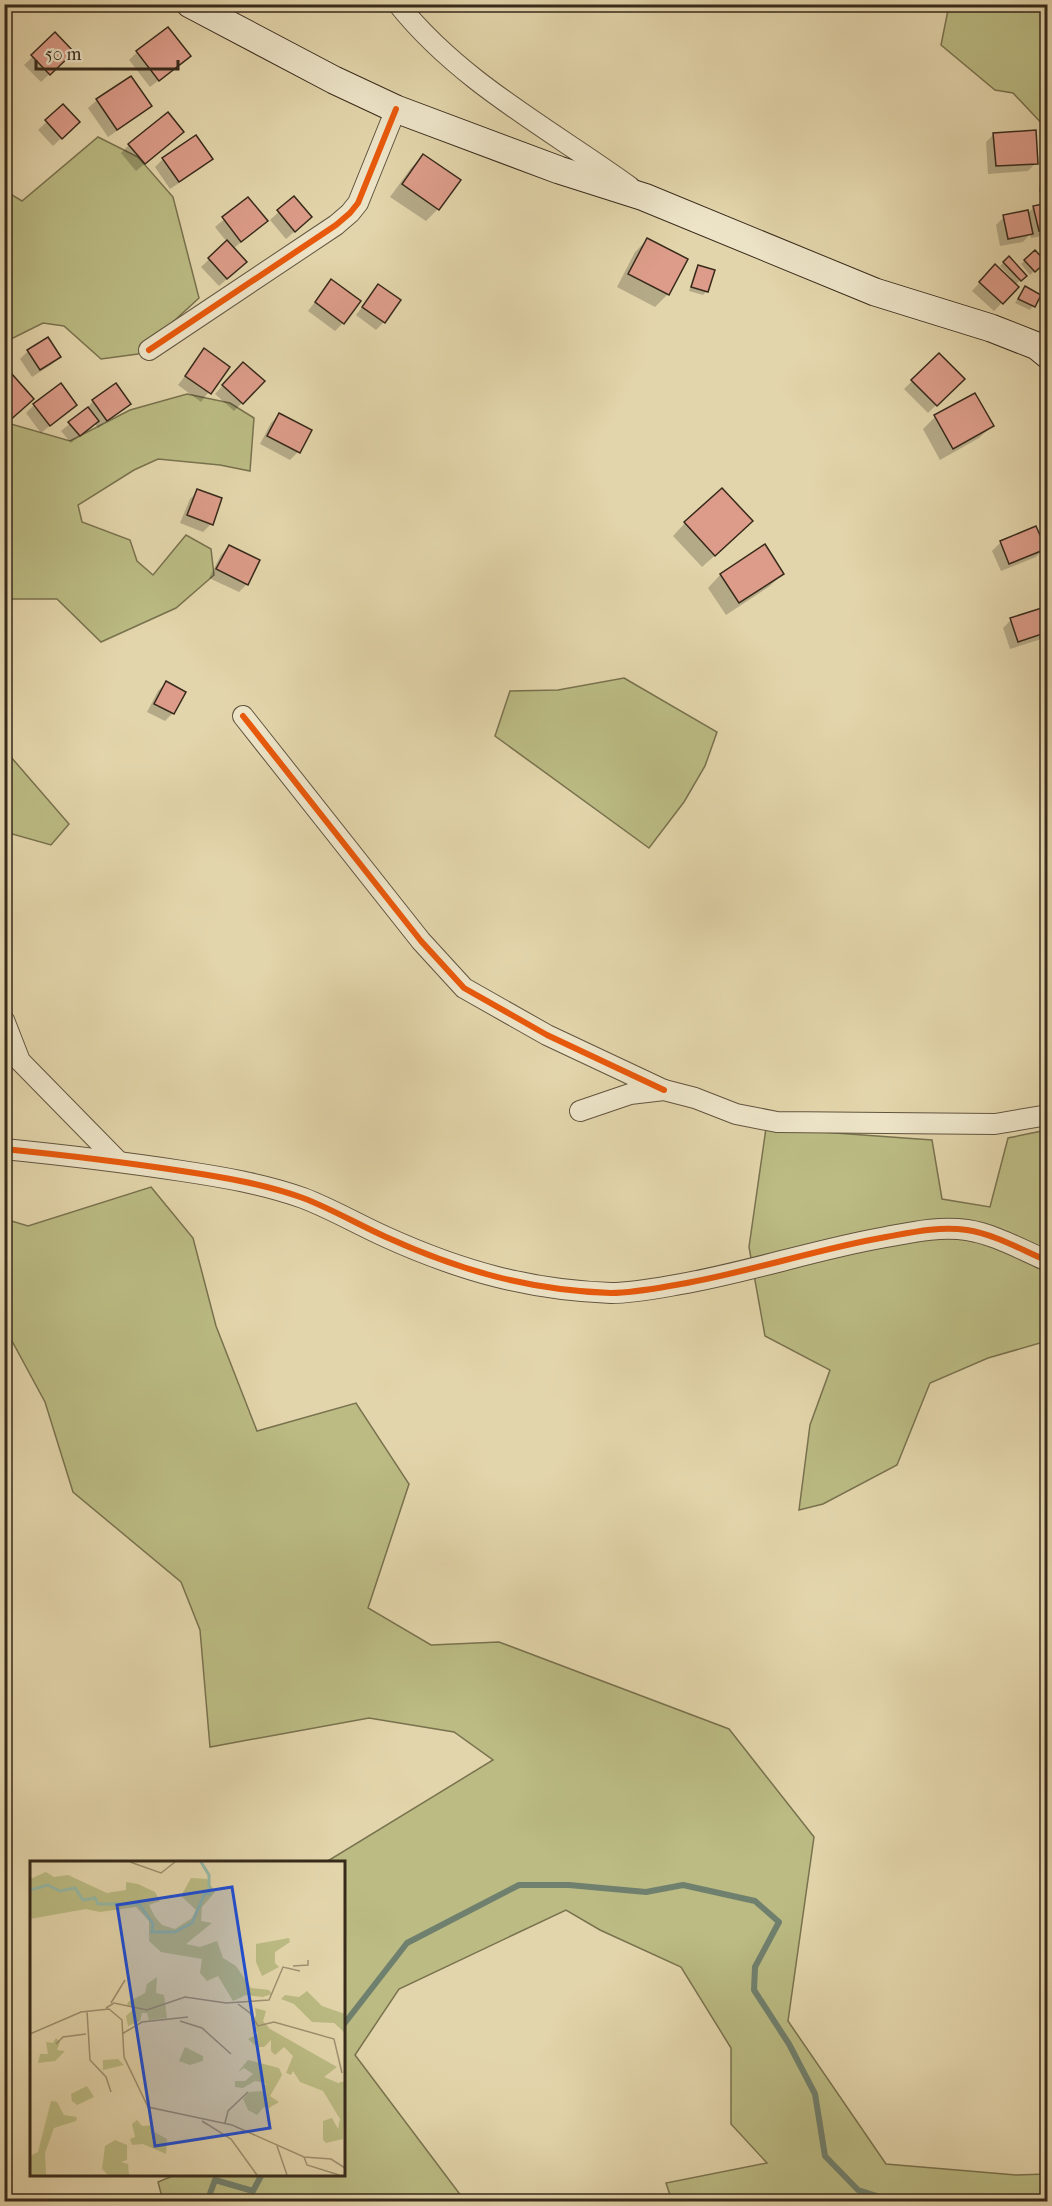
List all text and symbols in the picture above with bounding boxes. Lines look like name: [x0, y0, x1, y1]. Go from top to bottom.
scale bar: [36, 33, 178, 71]
text: 50 m: [45, 44, 82, 65]
inset map: [30, 1861, 345, 2176]

